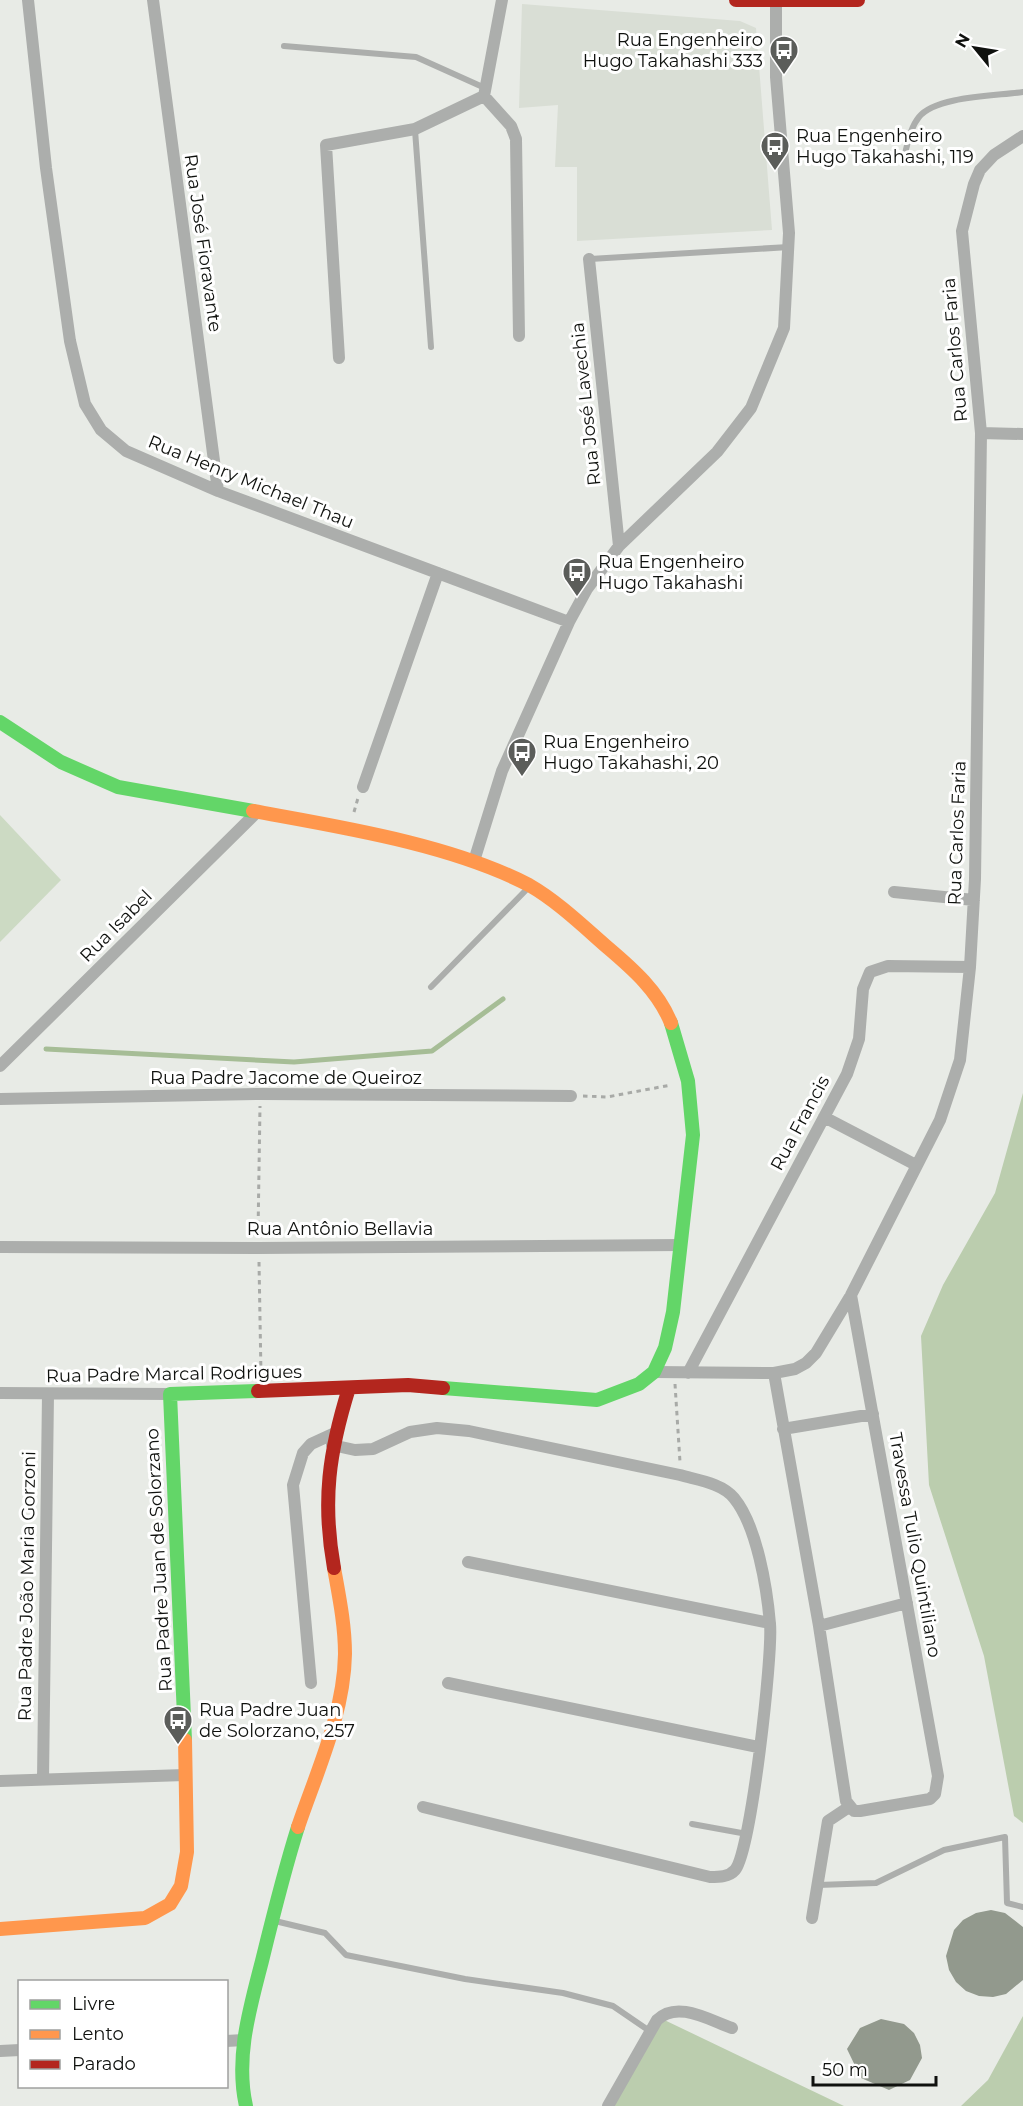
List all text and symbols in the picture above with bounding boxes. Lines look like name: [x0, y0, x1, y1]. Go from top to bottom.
north arrow: [945, 18, 1005, 78]
place label: Rua Engenheiro Hugo Takahashi 333: [583, 29, 763, 72]
text: N: [951, 30, 974, 51]
bus stop icon: Rua Engenheiro Hugo Takahashi 333: [768, 34, 800, 76]
place label: Rua Engenheiro Hugo Takahashi, 119: [796, 125, 974, 168]
bus stop icon: Rua Engenheiro Hugo Takahashi, 119: [759, 130, 791, 172]
street label: Rua José Fioravante: [180, 153, 226, 334]
street label: Rua Carlos Faria: [938, 277, 972, 423]
street label: Rua José Lavechia: [566, 321, 606, 487]
street label: Rua Henry Michael Thau: [145, 431, 357, 533]
place label: Rua Engenheiro Hugo Takahashi: [598, 551, 744, 594]
bus stop icon: Rua Engenheiro Hugo Takahashi: [561, 556, 593, 598]
place label: Rua Engenheiro Hugo Takahashi, 20: [543, 731, 719, 774]
bus stop icon: Rua Engenheiro Hugo Takahashi, 20: [506, 736, 538, 778]
street label: Rua Carlos Faria: [943, 760, 971, 906]
street label: Rua Isabel: [75, 885, 157, 967]
street label: Rua Padre Jacome de Queiroz: [150, 1067, 422, 1089]
street label: Rua Francis: [766, 1071, 834, 1174]
street label: Rua Antônio Bellavia: [247, 1218, 433, 1240]
street label: Rua Padre Marcal Rodrigues: [46, 1361, 302, 1387]
street label: Rua Padre Juan de Solorzano: [141, 1428, 177, 1692]
street label: Travessa Tulio Quintiliano: [884, 1431, 946, 1659]
street label: Rua Padre João Maria Gorzoni: [14, 1451, 40, 1721]
place label: Rua Padre Juan de Solorzano, 257: [199, 1699, 355, 1742]
bus stop icon: Rua Padre Juan de Solorzano, 257: [162, 1704, 194, 1746]
legend: [18, 1980, 228, 2088]
text: Livre: [72, 1993, 115, 2015]
text: Lento: [72, 2023, 124, 2045]
scale bar: [813, 2049, 936, 2087]
text: Parado: [72, 2053, 136, 2075]
text: 50 m: [822, 2059, 868, 2081]

